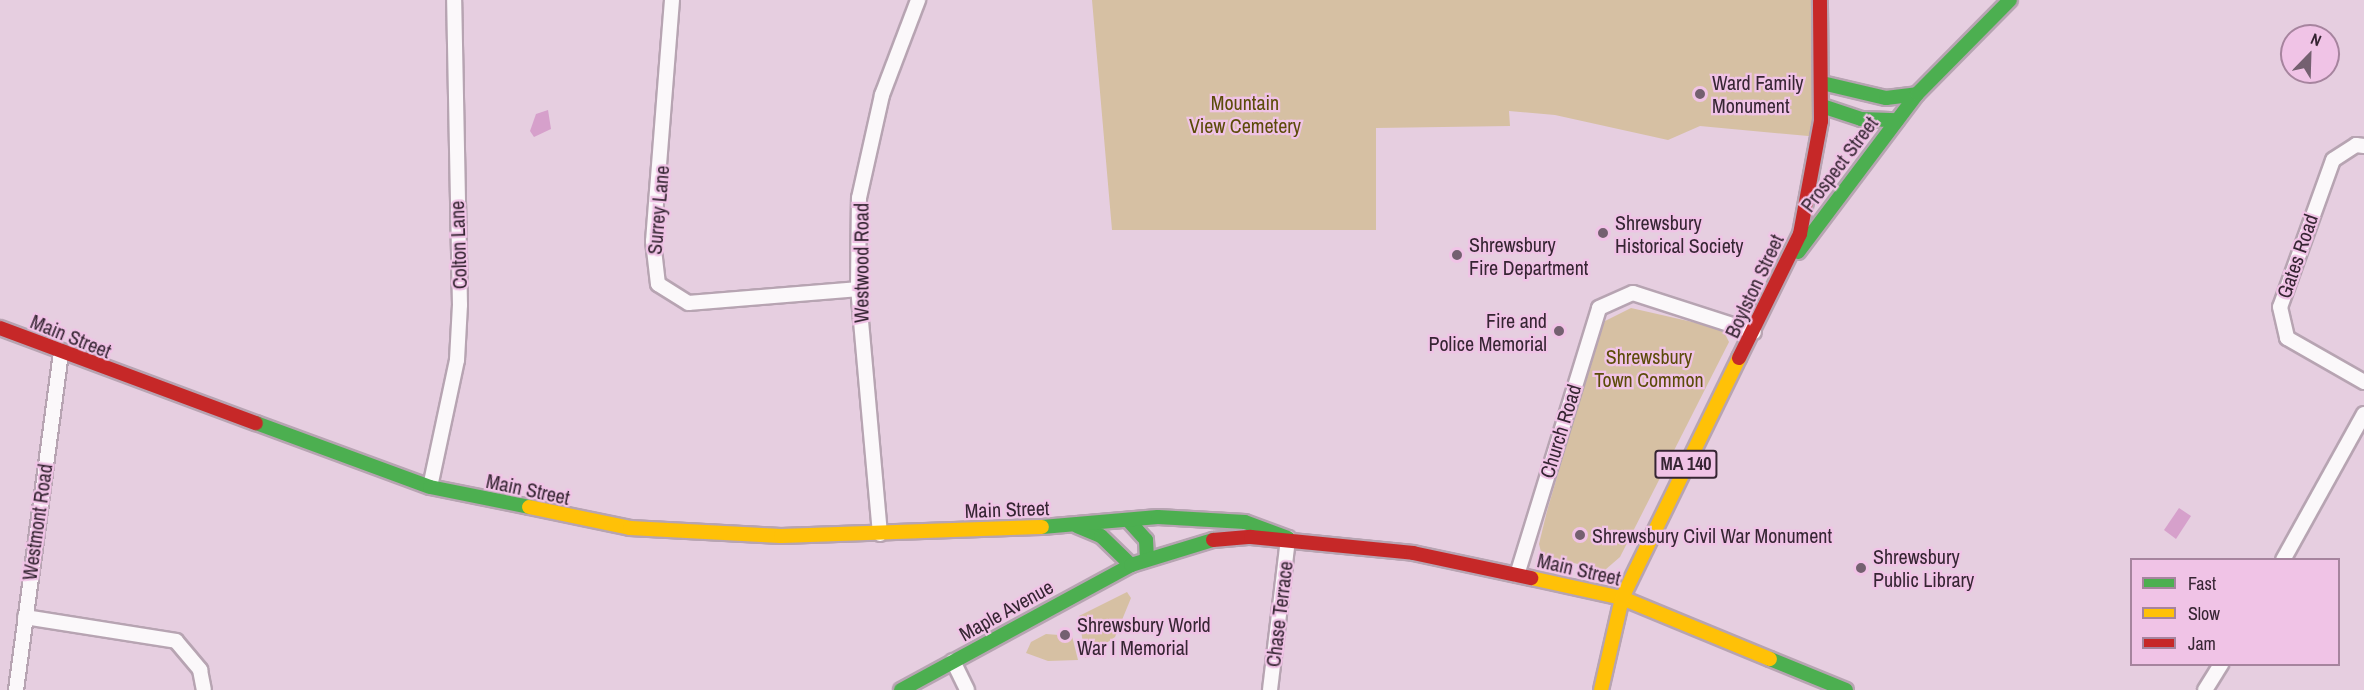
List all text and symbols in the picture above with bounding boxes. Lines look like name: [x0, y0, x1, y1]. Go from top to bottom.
north arrow: [2280, 24, 2340, 84]
text: N: [2308, 27, 2325, 51]
place label: Ward Family Monument: [1712, 70, 1804, 117]
marker: Ward Family Monument: [1693, 87, 1707, 101]
park label: Mountain View Cemetery: [1189, 91, 1301, 138]
street label: Prospect Street: [1795, 112, 1883, 216]
street label: Surrey Lane: [642, 164, 674, 256]
street label: Colton Lane: [444, 200, 472, 290]
street label: Westwood Road: [849, 203, 873, 323]
place label: Shrewsbury Historical Society: [1615, 210, 1744, 257]
street label: Gates Road: [2271, 211, 2323, 301]
marker: Shrewsbury Historical Society: [1596, 226, 1610, 240]
street label: Boylston Street: [1720, 231, 1788, 341]
place label: Shrewsbury Fire Department: [1469, 232, 1588, 279]
marker: Shrewsbury Fire Department: [1450, 248, 1464, 262]
place label: Fire and Police Memorial: [1429, 308, 1547, 355]
street label: Main Street: [27, 309, 115, 363]
marker: Fire and Police Memorial: [1552, 324, 1566, 338]
park label: Shrewsbury Town Common: [1594, 345, 1704, 392]
street label: Church Road: [1534, 381, 1586, 481]
road number: MA 140: [1653, 449, 1719, 479]
street label: Westmont Road: [17, 462, 57, 582]
street label: Main Street: [484, 468, 572, 510]
street label: Main Street: [964, 496, 1050, 522]
place label: Shrewsbury Civil War Monument: [1592, 523, 1832, 547]
marker: Shrewsbury Civil War Monument: [1573, 528, 1587, 542]
place label: Shrewsbury Public Library: [1873, 544, 1974, 591]
street label: Main Street: [1535, 548, 1623, 590]
legend: [2130, 558, 2340, 666]
street label: Chase Terrace: [1261, 560, 1297, 668]
marker: Shrewsbury Public Library: [1854, 561, 1868, 575]
text: Fast: [2188, 571, 2216, 596]
street label: Maple Avenue: [954, 574, 1058, 646]
text: Slow: [2188, 601, 2220, 626]
place label: Shrewsbury World War I Memorial: [1077, 612, 1211, 659]
marker: Shrewsbury World War I Memorial: [1058, 628, 1072, 642]
text: Jam: [2188, 631, 2216, 656]

